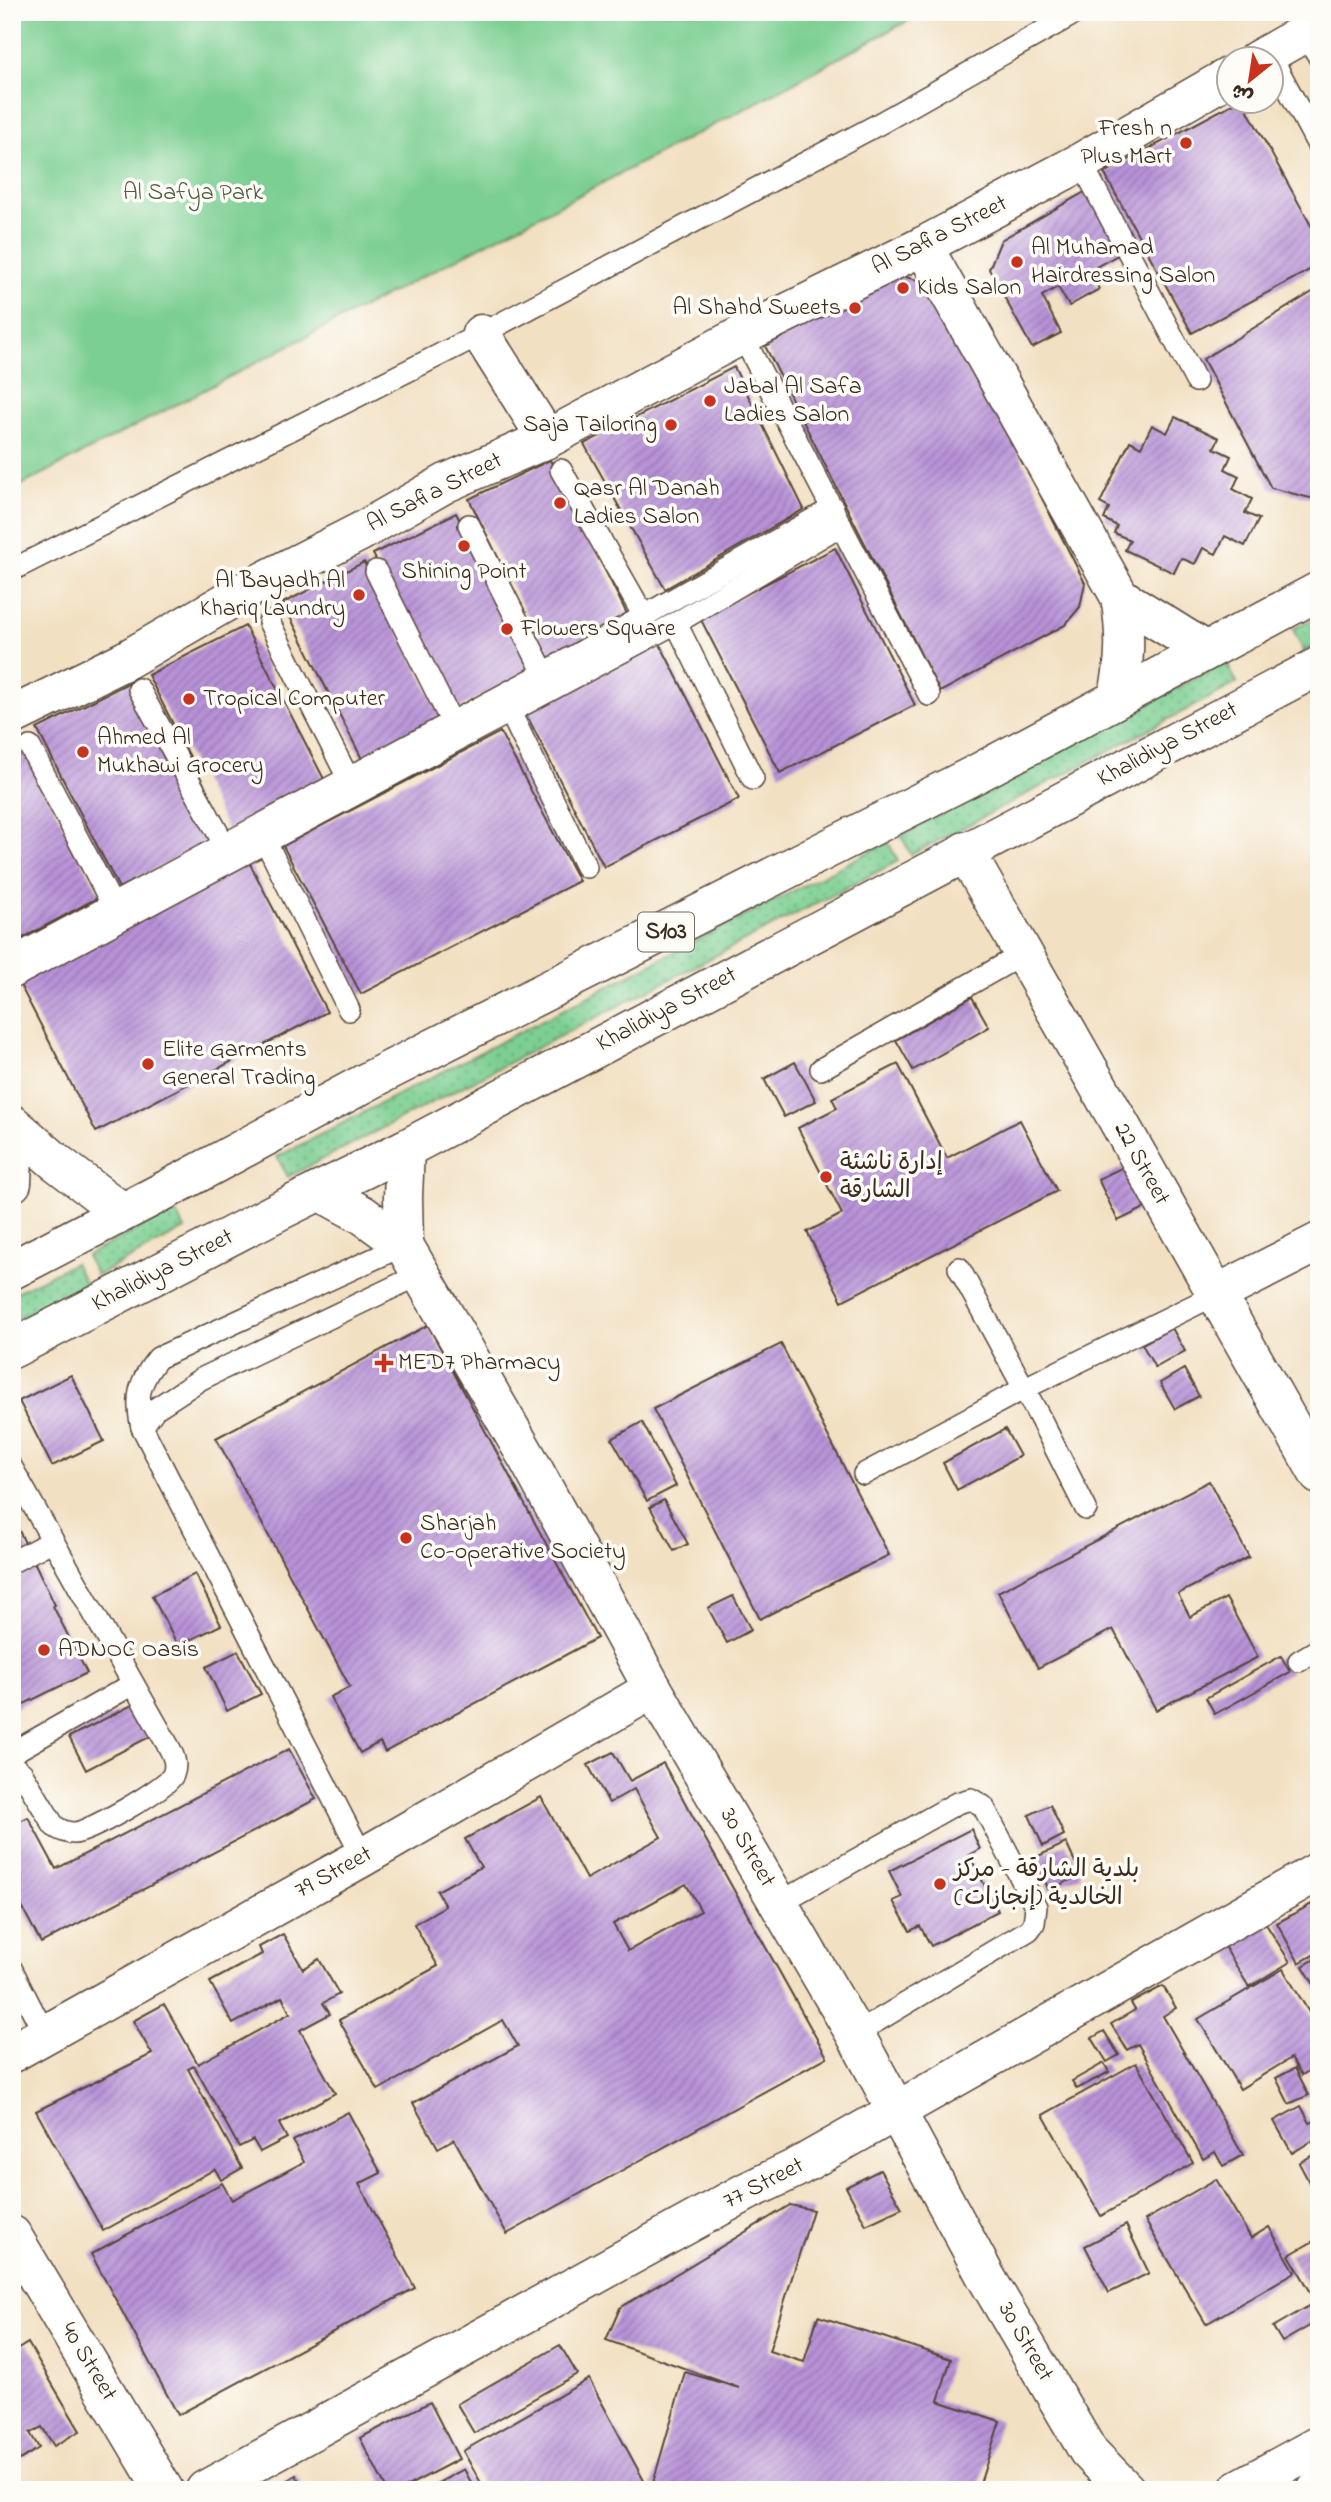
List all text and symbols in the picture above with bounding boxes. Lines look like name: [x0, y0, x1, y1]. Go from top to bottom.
north arrow: [1216, 46, 1286, 116]
text: ش: [1227, 76, 1259, 109]
place label: Fresh n Plus Mart: [1081, 112, 1172, 175]
marker: Fresh n Plus Mart: [1178, 135, 1194, 151]
park label: Al Safya Park: [123, 176, 263, 212]
street label: Al Safia Street: [866, 187, 1014, 285]
place label: Al Muhamad Hairdressing Salon: [1031, 231, 1215, 294]
marker: Al Muhamad Hairdressing Salon: [1009, 254, 1025, 270]
place label: Kids Salon: [917, 271, 1021, 306]
marker: Kids Salon: [895, 280, 911, 296]
place label: Al Shahd Sweets: [673, 291, 841, 326]
marker: Al Shahd Sweets: [847, 300, 863, 316]
place label: Jabal Al Safa Ladies Salon: [724, 370, 862, 433]
marker: Jabal Al Safa Ladies Salon: [702, 393, 718, 409]
place label: Saja Tailoring: [523, 408, 657, 443]
marker: Saja Tailoring: [663, 417, 679, 433]
street label: Al Safia Street: [361, 444, 509, 542]
place label: Qasr Al Danah Ladies Salon: [574, 472, 720, 535]
marker: Qasr Al Danah Ladies Salon: [552, 495, 568, 511]
marker: Shining Point: [456, 538, 472, 554]
place label: Shining Point: [401, 555, 527, 590]
place label: Al Bayadh Al Khariq Laundry: [200, 564, 345, 628]
marker: Al Bayadh Al Khariq Laundry: [351, 587, 367, 603]
place label: Flowers Square: [520, 612, 676, 647]
marker: Flowers Square: [499, 621, 515, 637]
place label: Tropical Computer: [203, 682, 386, 717]
marker: Tropical Computer: [181, 691, 197, 707]
street label: Khalidiya Street: [1091, 693, 1245, 798]
place label: Ahmed Al Mukhawi Grocery: [97, 721, 263, 785]
marker: Ahmed Al Mukhawi Grocery: [75, 744, 91, 760]
road number: S103: [638, 912, 694, 951]
street label: Khalidiya Street: [590, 958, 744, 1063]
place label: Elite Garments General Trading: [162, 1033, 315, 1096]
marker: Elite Garments General Trading: [140, 1056, 156, 1072]
street label: 22 Street: [1104, 1116, 1178, 1212]
place label: إدارة ناشئة الشارقة: [840, 1146, 943, 1209]
marker: إدارة ناشئة الشارقة: [818, 1169, 834, 1185]
street label: Khalidiya Street: [86, 1220, 240, 1323]
place label: MED7 Pharmacy: [398, 1346, 560, 1382]
marker: MED7 Pharmacy: [376, 1355, 392, 1371]
place label: Sharjah Co-operative Society: [420, 1507, 626, 1571]
marker: Sharjah Co-operative Society: [398, 1530, 414, 1546]
place label: ADNOC Oasis: [58, 1633, 199, 1668]
marker: ADNOC Oasis: [36, 1642, 52, 1658]
street label: 30 Street: [710, 1802, 784, 1894]
street label: 79 Street: [289, 1837, 379, 1909]
place label: بلدية الشارقة - مركز الخالدية (إنجازات): [952, 1853, 1139, 1916]
marker: بلدية الشارقة - مركز الخالدية (إنجازات): [932, 1876, 948, 1892]
street label: 77 Street: [718, 2149, 810, 2219]
street label: 30 Street: [988, 2296, 1062, 2388]
street label: 40 Street: [51, 2316, 125, 2408]

